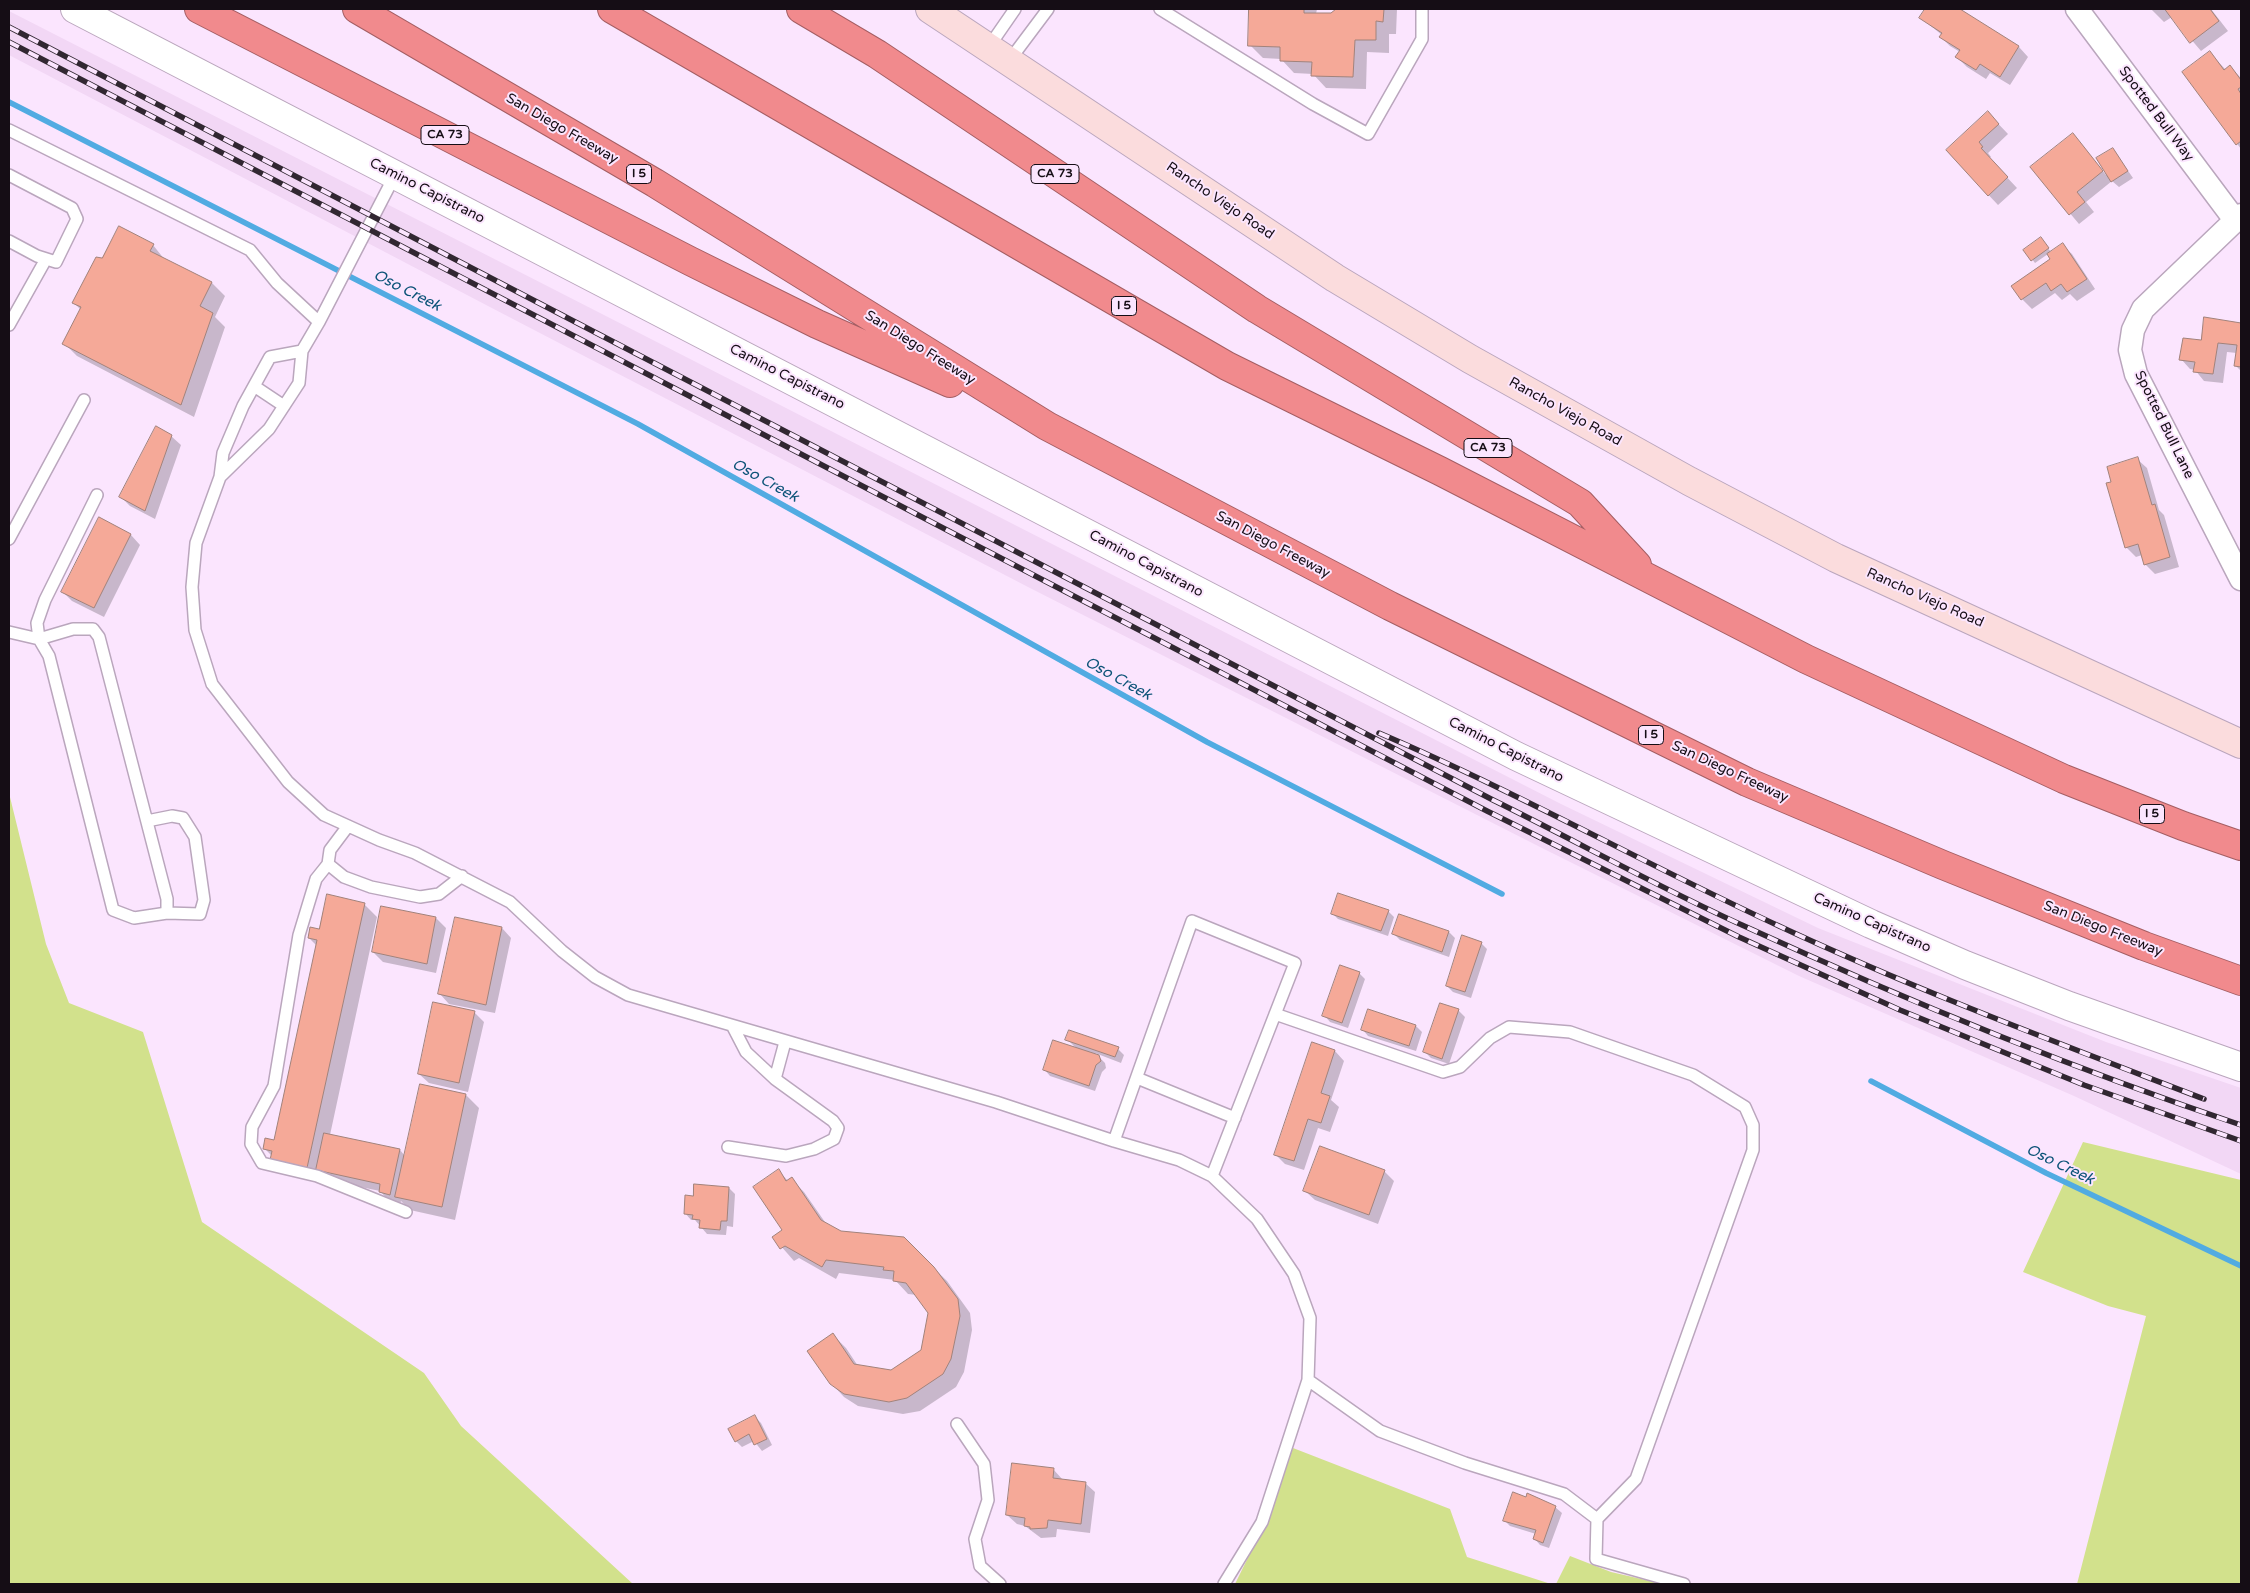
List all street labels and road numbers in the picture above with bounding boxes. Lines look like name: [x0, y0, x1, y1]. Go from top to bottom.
street label: Spotted Bull Way: [2115, 63, 2197, 165]
street label: San Diego Freeway: [503, 90, 621, 168]
road number: CA 73: [421, 126, 469, 144]
street label: Camino Capistrano: [367, 155, 487, 227]
street label: Rancho Viejo Road: [1163, 159, 1277, 243]
road number: I 5: [626, 164, 652, 183]
road number: CA 73: [1031, 164, 1079, 183]
road number: I 5: [1112, 296, 1136, 316]
street label: San Diego Freeway: [862, 307, 978, 389]
street label: Camino Capistrano: [727, 341, 847, 413]
street label: Spotted Bull Lane: [2131, 368, 2197, 482]
street label: Rancho Viejo Road: [1506, 374, 1624, 450]
road number: CA 73: [1464, 438, 1512, 458]
street label: San Diego Freeway: [1213, 508, 1333, 582]
street label: Camino Capistrano: [1086, 527, 1206, 601]
street label: Rancho Viejo Road: [1864, 565, 1986, 631]
street label: Camino Capistrano: [1446, 714, 1566, 786]
road number: I 5: [1638, 726, 1664, 744]
street label: San Diego Freeway: [1669, 738, 1791, 806]
road number: I 5: [2140, 804, 2164, 824]
street label: Camino Capistrano: [1811, 890, 1933, 956]
street label: San Diego Freeway: [2041, 897, 2165, 961]

